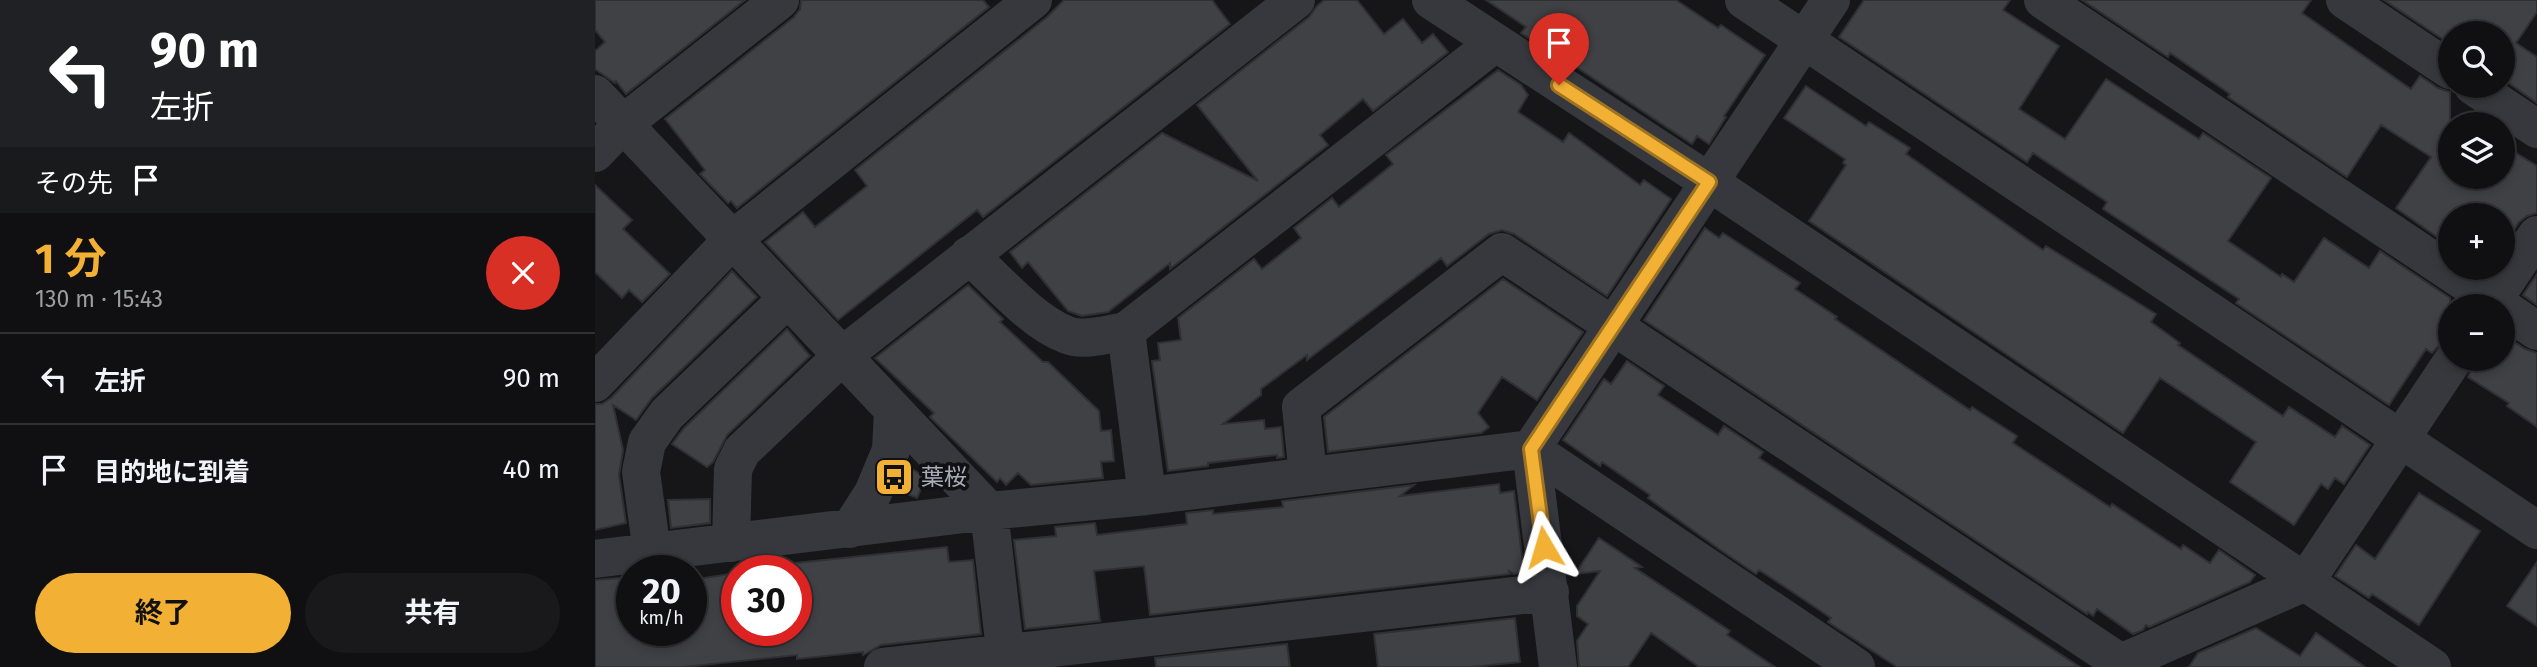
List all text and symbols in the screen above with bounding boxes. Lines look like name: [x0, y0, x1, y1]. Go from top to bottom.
pin: [1529, 13, 1589, 85]
text: 90 m: [150, 21, 259, 80]
map controls: [2438, 21, 2515, 371]
button: search: [2438, 21, 2515, 98]
icon: arrive: [1540, 24, 1578, 62]
icon: left: [35, 28, 126, 119]
text: 左折: [150, 88, 214, 126]
button: layers: [2438, 112, 2515, 189]
icon: arrive: [127, 161, 165, 199]
text: その先: [35, 168, 113, 199]
button: +: [2438, 203, 2515, 280]
text: 1 分: [35, 234, 106, 284]
button: close: [486, 236, 560, 310]
text: 130 m · 15:43: [35, 285, 163, 313]
button: −: [2438, 294, 2515, 371]
icon: left: [35, 360, 73, 398]
text: 90 m: [503, 363, 560, 394]
text: 左折: [94, 366, 146, 397]
icon: arrive: [35, 451, 73, 489]
text: 40 m: [502, 454, 560, 485]
bus stop icon: 葉桜: [873, 456, 915, 498]
text: 目的地に到着: [94, 457, 250, 488]
place label: 葉桜: [921, 463, 967, 491]
position arrow: [1507, 510, 1581, 584]
speed limit sign: 30: [721, 555, 812, 646]
text: 20: [642, 570, 681, 612]
button: 終了: [35, 573, 291, 653]
button: 共有: [305, 573, 560, 653]
text: km/h: [639, 607, 684, 629]

